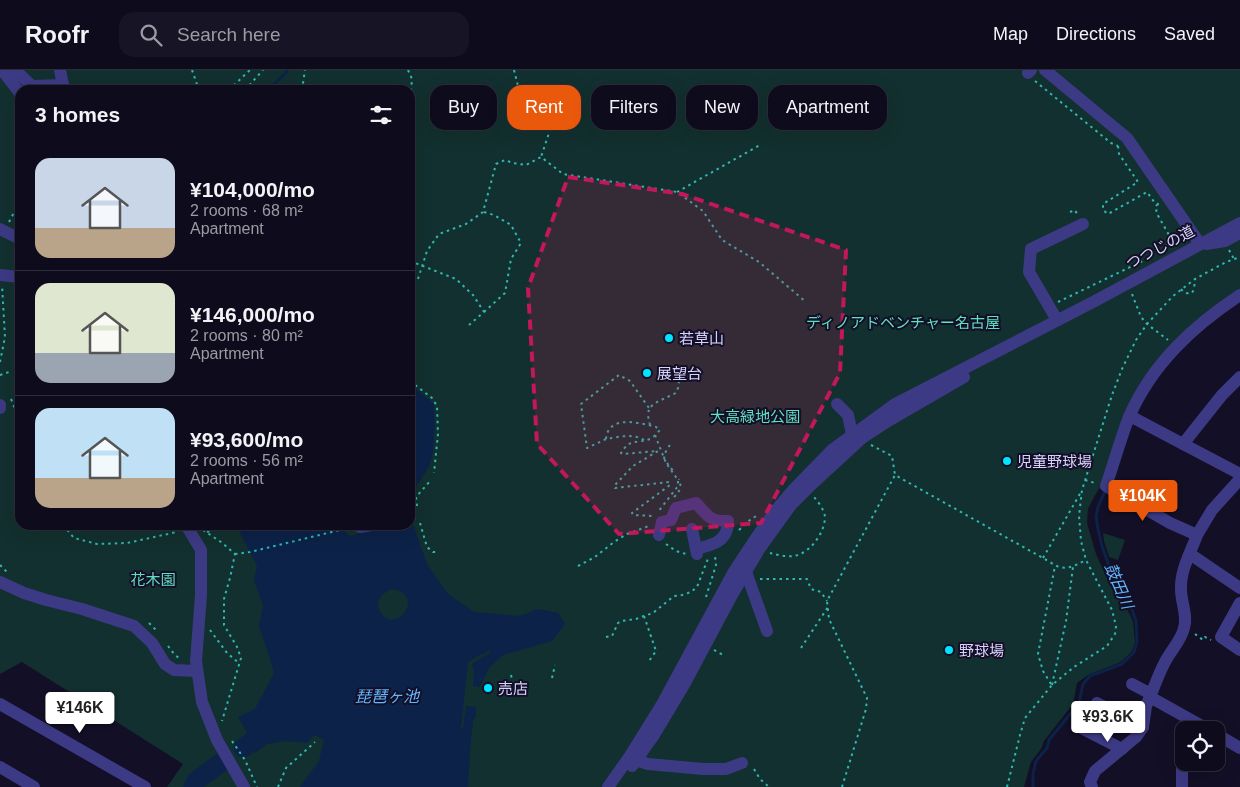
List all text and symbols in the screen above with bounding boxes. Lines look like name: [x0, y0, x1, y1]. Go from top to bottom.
search box: [119, 12, 469, 57]
text: Roofr: [25, 21, 89, 48]
icon: search: [137, 21, 165, 49]
text: Search here: [177, 24, 281, 45]
text: Map: [993, 24, 1028, 44]
text: Directions: [1056, 24, 1136, 44]
text: Saved: [1164, 24, 1215, 44]
chip: Buy: [430, 85, 497, 130]
chip: Rent: [507, 85, 581, 130]
chip: Filters: [591, 85, 676, 130]
chip: New: [686, 85, 758, 130]
chip: Apartment: [768, 85, 887, 130]
icon: filters: [367, 101, 395, 129]
text: 3 homes: [35, 103, 120, 126]
icon: home: [75, 178, 135, 238]
text: ¥104,000/mo: [190, 178, 315, 201]
text: 2 rooms · 68 m²: [190, 202, 303, 219]
text: Apartment: [190, 220, 264, 237]
street label: つつじの道: [1123, 222, 1197, 272]
icon: home: [75, 303, 135, 363]
text: ¥146,000/mo: [190, 303, 315, 326]
park label: ディノアドベンチャー名古屋: [806, 314, 1000, 331]
text: 2 rooms · 80 m²: [190, 327, 303, 344]
place label: 若草山: [679, 330, 724, 347]
marker: 若草山: [663, 332, 675, 344]
text: Apartment: [190, 345, 264, 362]
place label: 展望台: [657, 365, 702, 382]
marker: 展望台: [641, 367, 653, 379]
park label: 大高緑地公園: [710, 408, 800, 425]
icon: home: [75, 428, 135, 488]
text: ¥93,600/mo: [190, 428, 303, 451]
text: 2 rooms · 56 m²: [190, 452, 303, 469]
place label: 児童野球場: [1017, 453, 1092, 470]
marker: 児童野球場: [1001, 455, 1013, 467]
text: Apartment: [190, 470, 264, 487]
pin: ¥104K: [1108, 480, 1178, 522]
text: ¥104K: [1119, 487, 1167, 504]
water label: 鼓田川: [1102, 561, 1137, 613]
park label: 花木園: [130, 571, 176, 588]
place label: 野球場: [959, 642, 1004, 659]
marker: 野球場: [943, 644, 955, 656]
place label: 売店: [498, 680, 528, 697]
marker: 売店: [482, 682, 494, 694]
water label: 琵琶ヶ池: [355, 688, 421, 705]
pin: ¥146K: [45, 692, 115, 734]
text: ¥146K: [56, 699, 104, 716]
pin: ¥93.6K: [1067, 700, 1149, 743]
text: ¥93.6K: [1082, 708, 1134, 725]
map controls: [1175, 721, 1225, 771]
button: locate: [1175, 721, 1225, 771]

